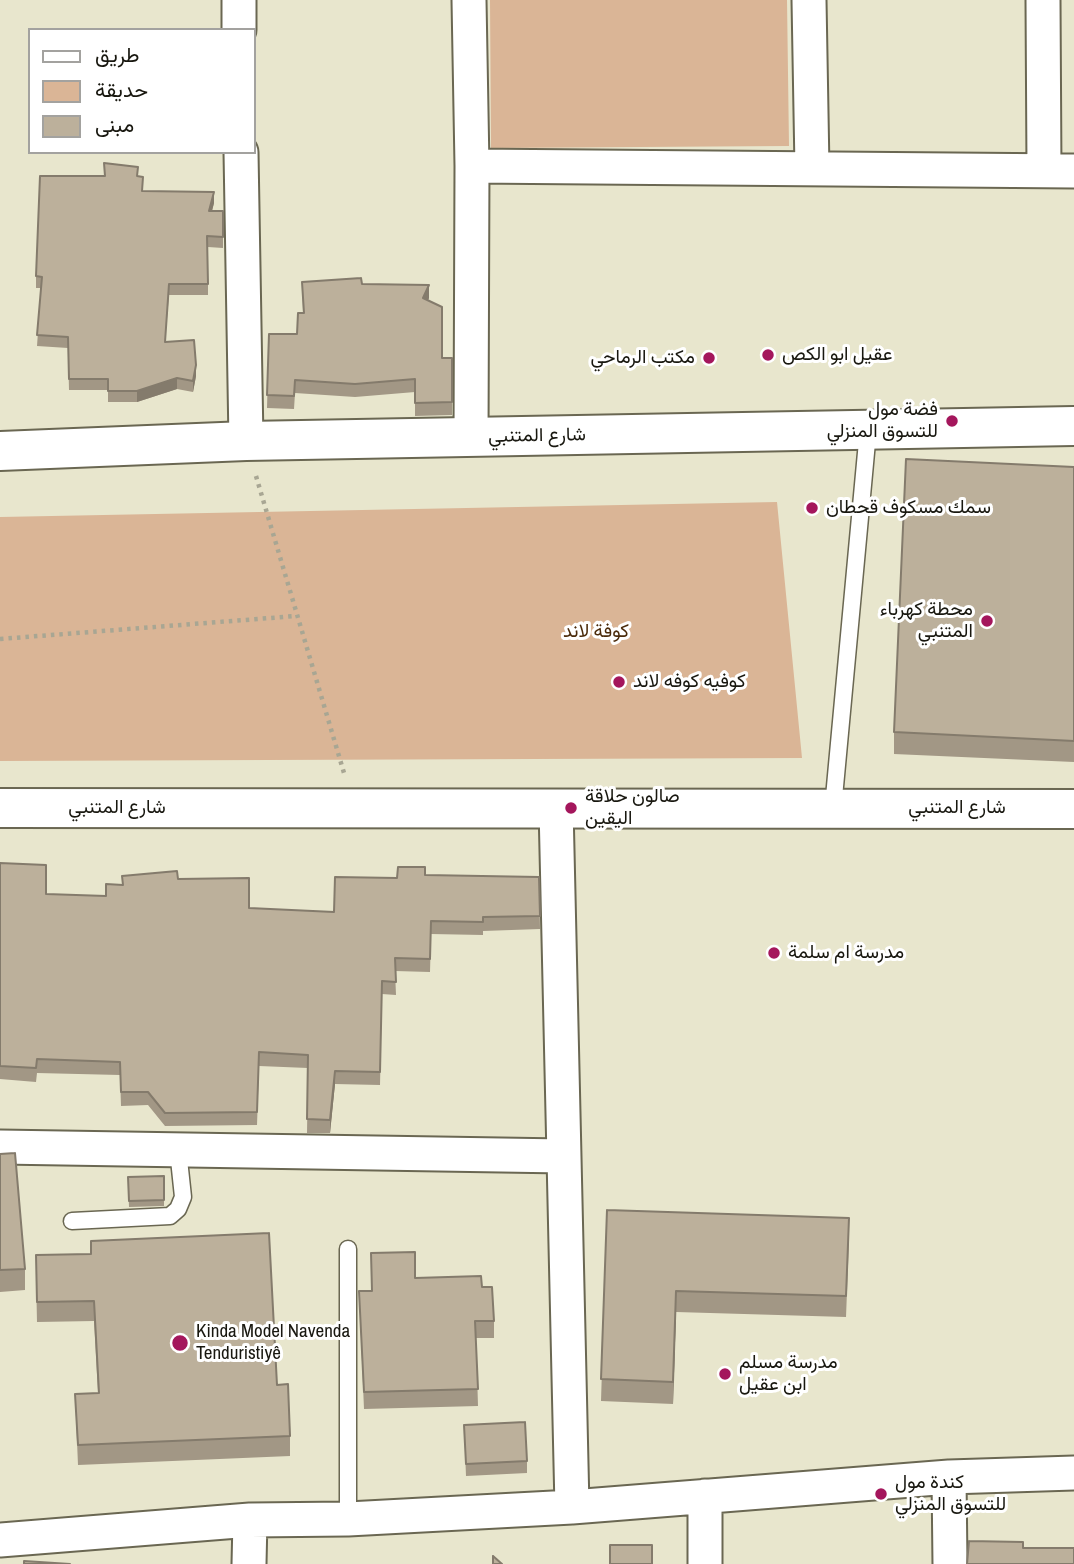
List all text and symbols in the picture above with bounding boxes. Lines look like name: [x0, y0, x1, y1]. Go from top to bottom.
legend: [28, 28, 256, 154]
text: طريق: [95, 40, 140, 69]
text: حديقة: [95, 75, 148, 104]
text: مبنى: [95, 110, 134, 139]
place label: عقيل ابو الكص: [782, 344, 892, 366]
place label: مكتب الرماحي: [590, 347, 695, 369]
marker: عقيل ابو الكص: [760, 347, 776, 363]
marker: مكتب الرماحي: [701, 350, 717, 366]
place label: فضة مول للتسوق المنزلي: [827, 399, 938, 443]
marker: فضة مول للتسوق المنزلي: [944, 413, 960, 429]
street label: شارع المتنبي: [488, 424, 586, 448]
place label: سمك مسكوف قحطان: [826, 497, 991, 519]
marker: سمك مسكوف قحطان: [804, 500, 820, 516]
place label: محطة كهرباء المتنبي: [880, 599, 973, 643]
marker: محطة كهرباء المتنبي: [979, 613, 995, 629]
park label: كوفة لاند: [563, 621, 629, 643]
place label: كوفيه كوفه لاند: [633, 671, 746, 693]
marker: كوفيه كوفه لاند: [611, 674, 627, 690]
place label: صالون حلاقة اليقين: [585, 786, 680, 830]
street label: شارع المتنبي: [68, 797, 166, 819]
street label: شارع المتنبي: [908, 797, 1006, 819]
marker: صالون حلاقة اليقين: [563, 800, 579, 816]
place label: مدرسة ام سلمة: [788, 942, 904, 964]
marker: مدرسة ام سلمة: [766, 945, 782, 961]
place label: Kinda Model Navenda Tenduristiyê: [196, 1321, 350, 1365]
marker: Kinda Model Navenda Tenduristiyê: [170, 1333, 190, 1353]
place label: مدرسة مسلم ابن عقيل: [739, 1352, 838, 1396]
marker: مدرسة مسلم ابن عقيل: [717, 1366, 733, 1382]
place label: كندة مول للتسوق المنزلي: [895, 1472, 1006, 1516]
marker: كندة مول للتسوق المنزلي: [873, 1486, 889, 1502]

